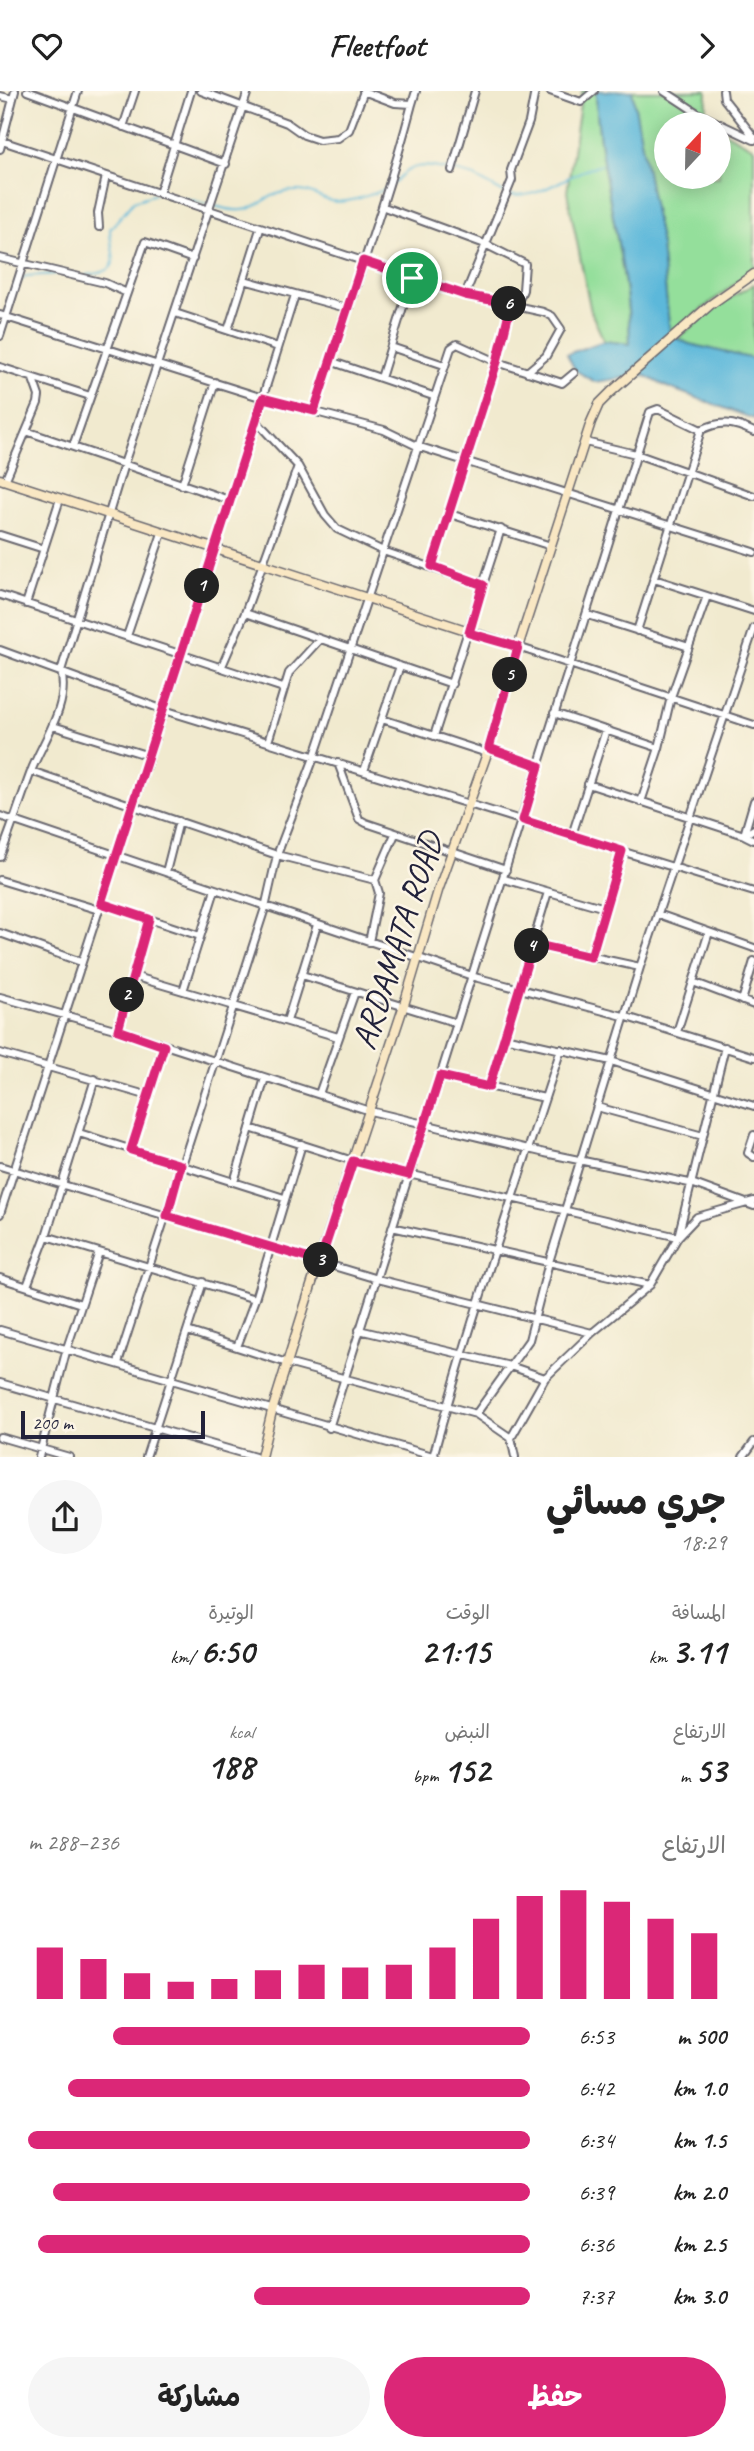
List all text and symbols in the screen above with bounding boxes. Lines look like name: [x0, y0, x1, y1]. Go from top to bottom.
text: Fleetfoot: [329, 25, 425, 66]
icon: heart: [28, 27, 66, 65]
icon: forward: [688, 27, 726, 65]
north arrow: [654, 112, 732, 189]
map controls: [654, 112, 731, 189]
pin: [382, 248, 442, 308]
icon: arrive: [393, 259, 431, 297]
pin: 6: [491, 287, 526, 321]
text: 6: [504, 291, 513, 315]
pin: 1: [184, 568, 220, 603]
text: 1: [197, 573, 206, 597]
pin: 5: [492, 657, 528, 693]
text: 5: [505, 662, 514, 686]
street label: ARDAMATA ROAD: [341, 824, 454, 1055]
pin: 4: [514, 929, 550, 963]
text: 4: [527, 933, 536, 957]
pin: 2: [110, 977, 144, 1013]
text: 2: [122, 982, 131, 1006]
pin: 3: [304, 1243, 338, 1277]
text: 3: [316, 1247, 325, 1271]
scale bar: [21, 1408, 205, 1440]
text: 200 m: [32, 1411, 73, 1435]
text: جري مسائي: [546, 1478, 726, 1525]
button: share: [28, 1480, 102, 1554]
text: 18:29: [680, 1528, 726, 1557]
text: الوتيرة: [208, 1601, 254, 1625]
text: الوقت: [446, 1601, 490, 1625]
text: المسافة: [672, 1601, 726, 1625]
text: 6:50: [200, 1629, 254, 1674]
text: 21:15: [421, 1629, 490, 1674]
text: 3.11: [672, 1629, 726, 1674]
text: /km: [170, 1645, 200, 1669]
text: km: [649, 1645, 672, 1669]
text: kcal: [229, 1720, 254, 1744]
text: النبض: [445, 1720, 490, 1744]
text: الارتفاع: [673, 1720, 726, 1744]
text: 188: [207, 1744, 254, 1789]
text: 152: [443, 1748, 490, 1793]
text: 53: [695, 1748, 726, 1793]
text: bpm: [413, 1764, 443, 1788]
text: m: [680, 1764, 695, 1788]
text: 236–288 m: [28, 1828, 119, 1857]
text: الارتفاع: [662, 1831, 726, 1860]
text: 6:53: [578, 2022, 614, 2051]
text: 500 m: [677, 2022, 726, 2051]
text: 6:42: [578, 2074, 614, 2103]
text: 1.0 km: [672, 2074, 726, 2103]
text: 6:34: [578, 2126, 614, 2155]
text: 1.5 km: [673, 2126, 726, 2155]
text: 6:39: [578, 2178, 614, 2207]
text: 2.0 km: [672, 2178, 726, 2207]
text: 6:36: [578, 2230, 614, 2259]
text: 2.5 km: [673, 2230, 726, 2259]
text: 7:37: [578, 2282, 614, 2311]
text: 3.0 km: [672, 2282, 726, 2311]
button: مشاركة: [28, 2357, 370, 2437]
button: حفظ: [384, 2357, 726, 2437]

